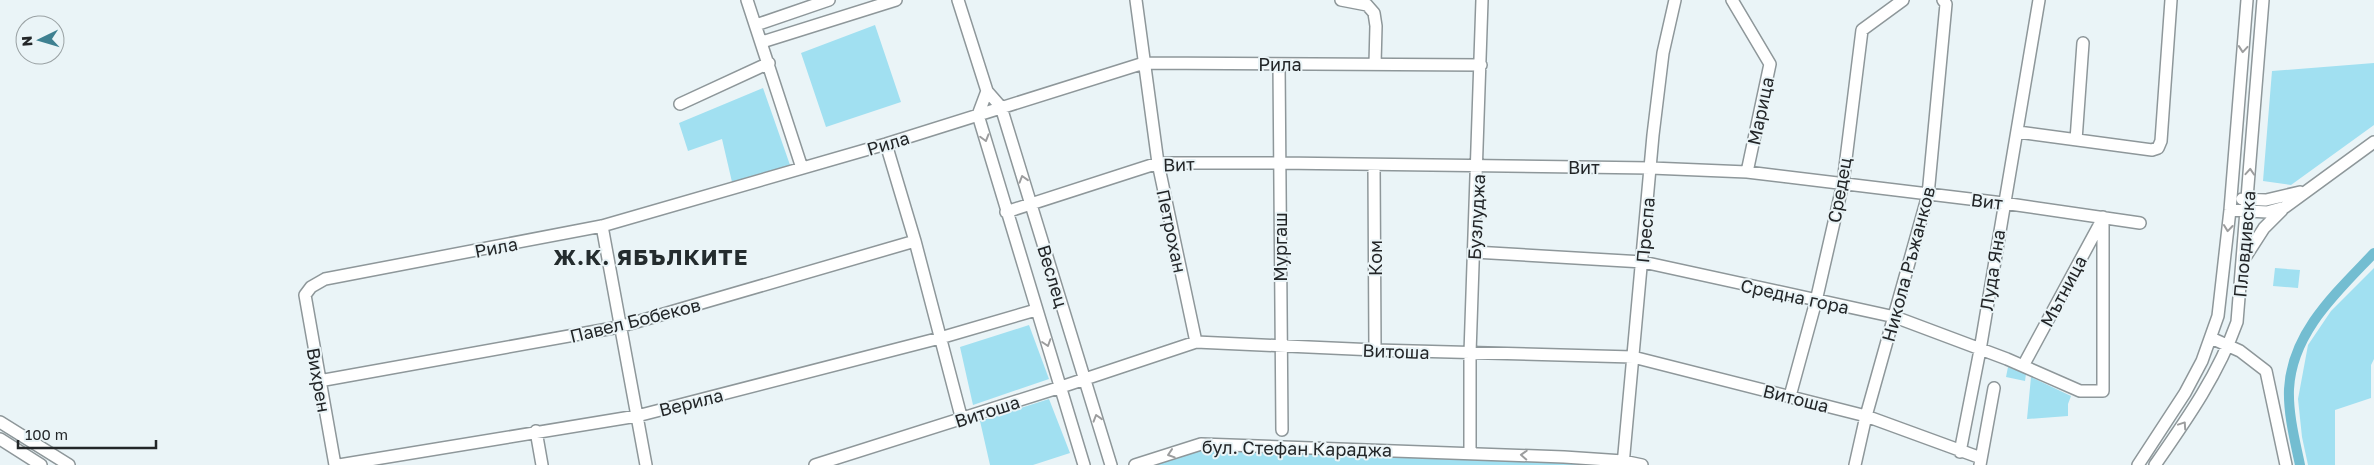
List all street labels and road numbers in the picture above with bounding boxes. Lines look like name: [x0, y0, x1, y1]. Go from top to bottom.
street label: Рила: [1258, 53, 1302, 75]
street label: Марица: [1742, 75, 1778, 147]
street label: Рила: [864, 126, 912, 160]
street label: Вит: [1163, 152, 1195, 176]
street label: Вит: [1568, 156, 1600, 178]
street label: Средец: [1822, 156, 1856, 224]
street label: Бузлуджа: [1463, 173, 1489, 261]
street label: Никола Ръжанков: [1877, 184, 1939, 344]
street label: Петрохан: [1152, 187, 1192, 275]
street label: Вит: [1970, 188, 2004, 214]
street label: Пловдивска: [2228, 190, 2260, 298]
street label: Преспа: [1631, 196, 1659, 264]
street label: Мургаш: [1269, 212, 1291, 282]
street label: Луда Яна: [1975, 228, 2009, 312]
street label: Рила: [473, 232, 519, 262]
street label: Ком: [1364, 240, 1386, 276]
street label: Веслец: [1033, 242, 1073, 310]
street label: Мътница: [2035, 252, 2091, 330]
street label: Средна гора: [1739, 274, 1851, 318]
street label: Павел Бобеков: [567, 293, 703, 347]
street label: Витоша: [1362, 339, 1430, 363]
street label: Вихрен: [302, 346, 336, 414]
street label: Витоша: [1761, 379, 1831, 417]
street label: Верила: [657, 383, 725, 421]
street label: Витоша: [952, 390, 1022, 432]
street label: бул. Стефан Караджа: [1202, 435, 1392, 461]

